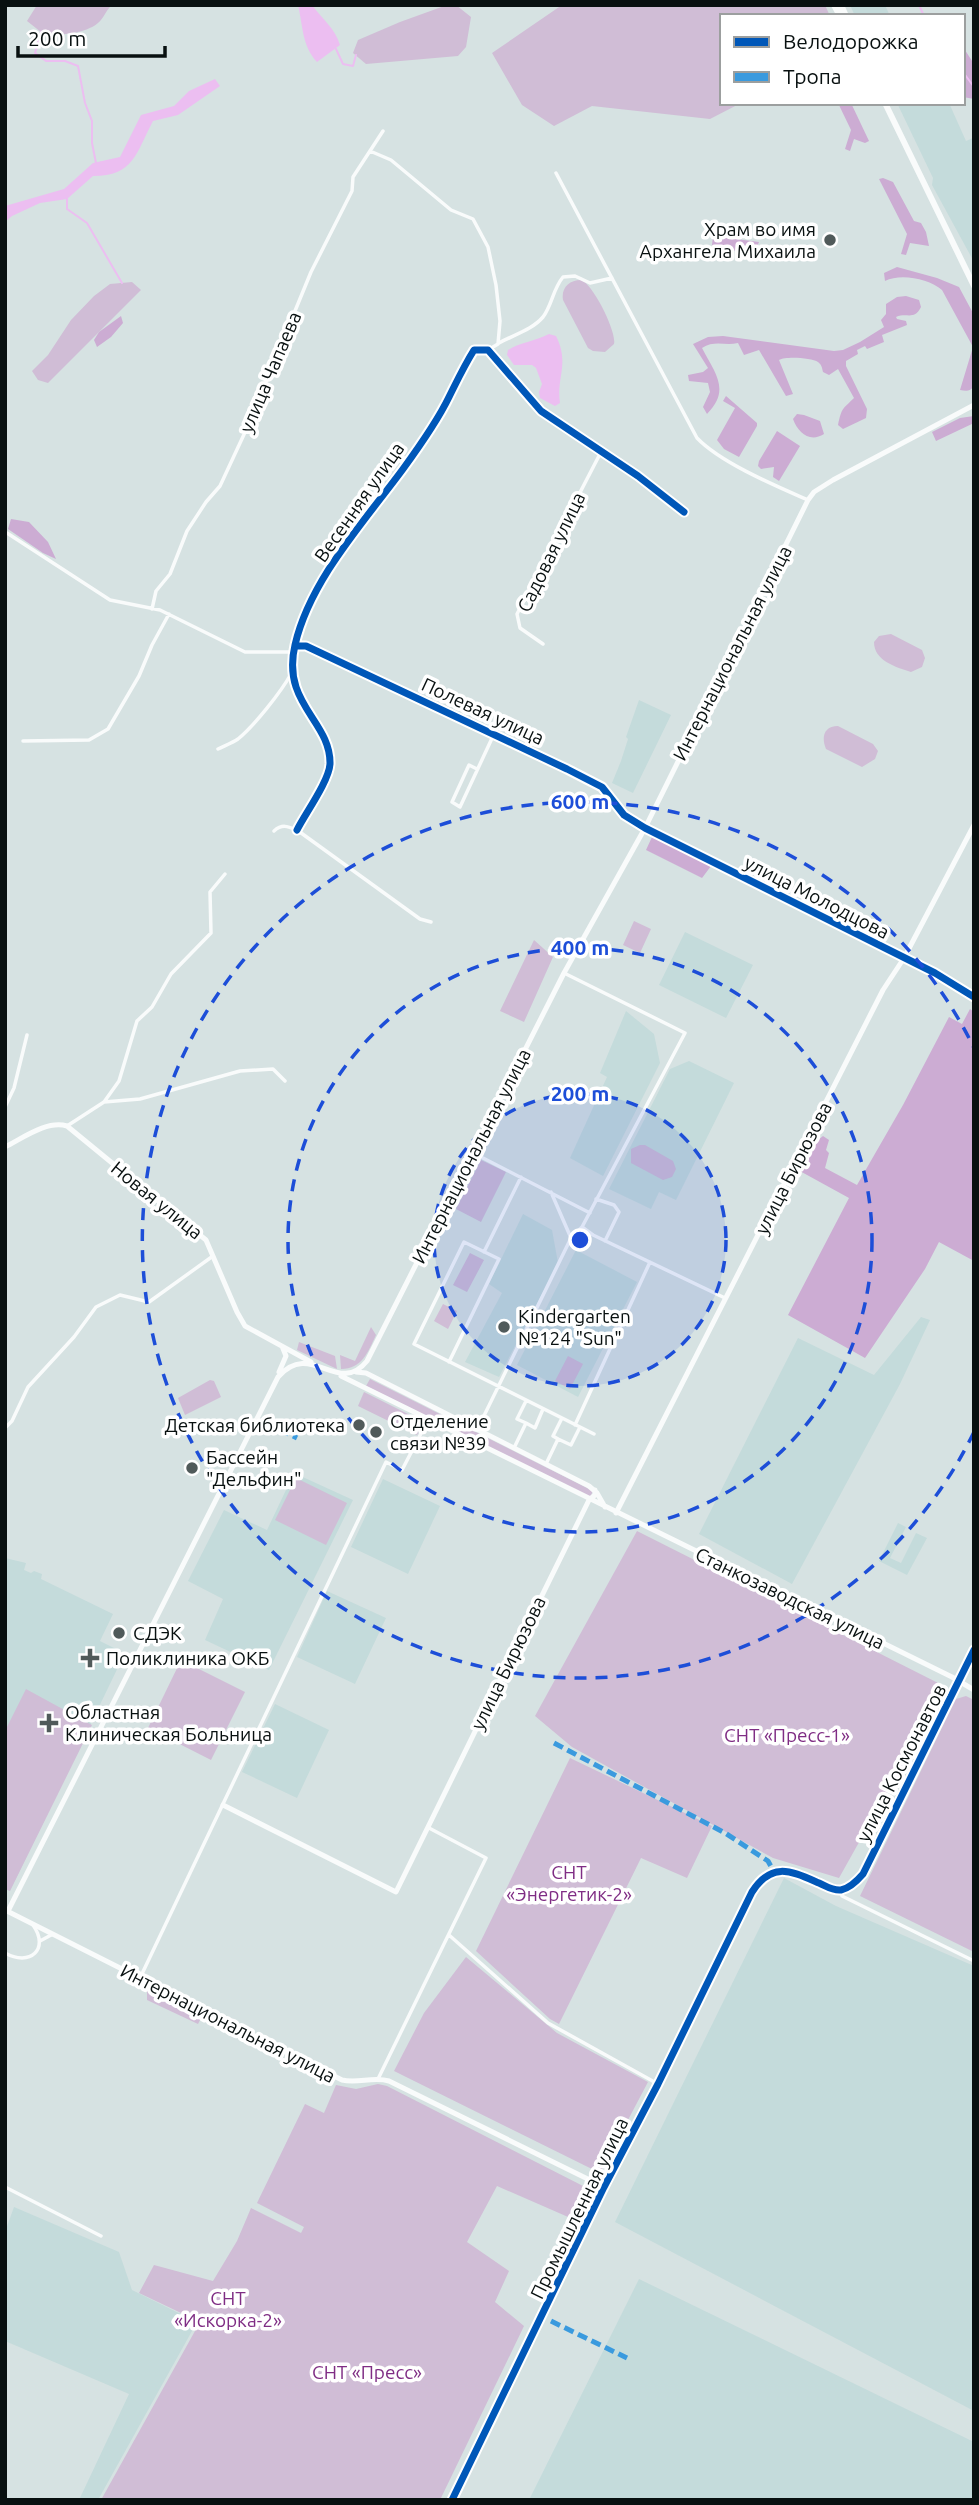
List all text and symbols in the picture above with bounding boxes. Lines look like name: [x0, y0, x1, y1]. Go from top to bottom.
scale bar: [18, 14, 164, 58]
legend: [720, 14, 965, 105]
text: 200 m: [28, 26, 86, 50]
text: Велодорожка: [783, 29, 919, 53]
text: Тропа: [783, 64, 842, 88]
place label: Храм во имя Архангела Михаила: [640, 218, 816, 262]
marker: Храм во имя Архангела Михаила: [822, 232, 838, 248]
street label: улица Чапаева: [235, 308, 305, 436]
street label: Весенняя улица: [310, 438, 408, 566]
street label: Садовая улица: [513, 489, 589, 615]
street label: Интернациональная улица: [668, 542, 796, 764]
street label: Полевая улица: [418, 673, 548, 749]
text: 600 m: [551, 789, 609, 813]
street label: улица Молодцова: [741, 851, 893, 943]
text: 400 m: [551, 935, 609, 959]
street label: Интернациональная улица: [407, 1045, 535, 1267]
text: 200 m: [551, 1081, 609, 1105]
street label: улица Бирюзова: [750, 1098, 836, 1238]
street label: Новая улица: [107, 1156, 207, 1244]
centre of rings: [568, 1228, 592, 1252]
place label: Kindergarten №124 "Sun": [518, 1305, 631, 1349]
marker: Kindergarten №124 "Sun": [496, 1319, 512, 1335]
place label: Отделение связи №39: [390, 1410, 489, 1454]
place label: Детская библиотека: [164, 1414, 345, 1436]
marker: Детская библиотека: [351, 1417, 367, 1433]
marker: Отделение связи №39: [368, 1424, 384, 1440]
place label: Бассейн "Дельфин": [206, 1446, 302, 1490]
marker: Бассейн "Дельфин": [184, 1460, 200, 1476]
street label: Станкозаводская улица: [692, 1543, 888, 1653]
street label: улица Бирюзова: [466, 1593, 550, 1733]
place label: СДЭК: [133, 1622, 182, 1644]
marker: СДЭК: [111, 1625, 127, 1641]
place label: Поликлиника ОКБ: [106, 1647, 269, 1669]
marker: Поликлиника ОКБ: [80, 1648, 100, 1668]
street label: улица Космонавтов: [852, 1681, 950, 1845]
place label: Областная Клиническая Больница: [65, 1701, 272, 1745]
marker: Областная Клиническая Больница: [39, 1713, 59, 1733]
park label: СНТ «Пресс-1»: [724, 1724, 850, 1746]
park label: СНТ «Энергетик-2»: [506, 1861, 632, 1905]
street label: Интернациональная улица: [117, 1959, 339, 2087]
street label: Промышленная улица: [526, 2114, 632, 2302]
park label: СНТ «Искорка-2»: [174, 2287, 282, 2331]
park label: СНТ «Пресс»: [312, 2361, 422, 2383]

